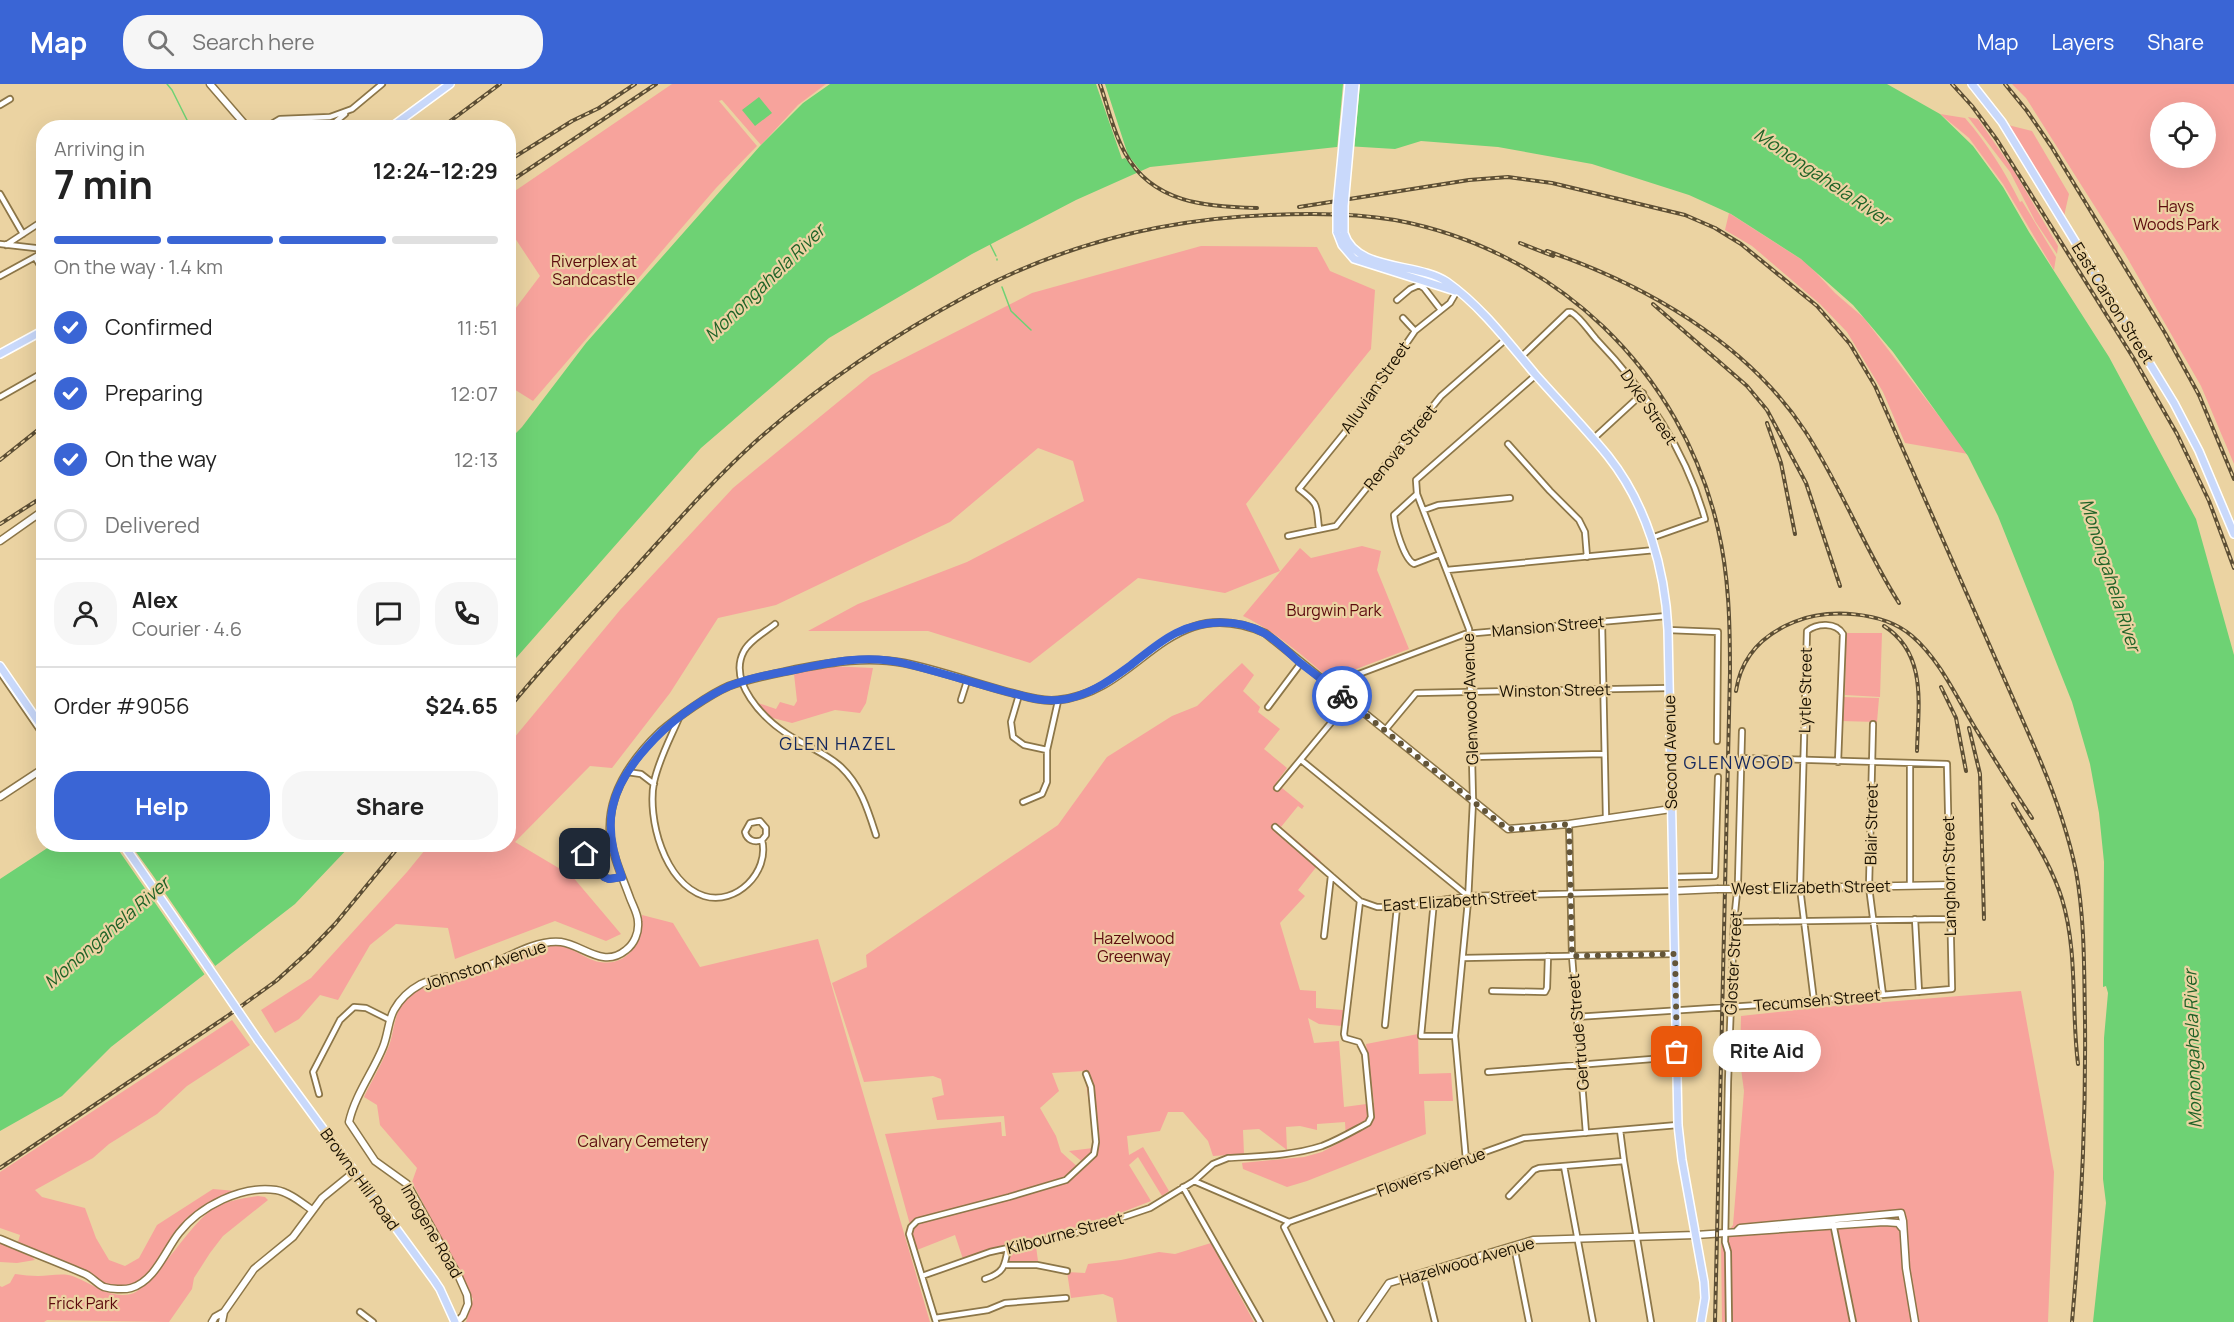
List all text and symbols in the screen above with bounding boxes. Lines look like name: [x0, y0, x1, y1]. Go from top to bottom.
search box: [123, 15, 543, 69]
text: Map: [30, 23, 87, 61]
icon: search: [144, 26, 177, 59]
text: Search here: [192, 27, 315, 57]
text: Map: [1977, 28, 2018, 56]
text: Layers: [2051, 28, 2114, 56]
text: Share: [2147, 28, 2204, 56]
map controls: [2150, 102, 2216, 168]
button: locate: [2150, 102, 2216, 168]
water label: Monongahela River: [1750, 122, 1897, 232]
text: Arriving in: [54, 135, 145, 162]
text: 12:24–12:29: [373, 156, 498, 186]
text: 7 min: [54, 157, 153, 211]
park label: Hays Woods Park: [2133, 195, 2220, 235]
water label: Monongahela River: [699, 217, 832, 346]
street label: East Carson Street: [2067, 238, 2159, 368]
park label: Riverplex at Sandcastle: [551, 250, 637, 290]
text: On the way · 1.4 km: [54, 253, 223, 280]
icon: check: [54, 311, 87, 344]
text: Confirmed: [105, 312, 213, 342]
text: 11:51: [457, 314, 498, 341]
street label: Alluvian Street: [1335, 337, 1415, 437]
street label: Dyke Street: [1616, 365, 1682, 449]
icon: check: [54, 377, 87, 410]
text: Preparing: [105, 378, 203, 408]
text: 12:07: [451, 380, 498, 407]
street label: Renova Street: [1359, 399, 1441, 495]
icon: check: [54, 443, 87, 476]
text: On the way: [105, 444, 217, 474]
text: 12:13: [454, 446, 498, 473]
water label: Monongahela River: [2075, 495, 2148, 656]
text: Delivered: [105, 510, 200, 540]
button: person: [54, 582, 117, 645]
button: chat: [357, 582, 420, 645]
button: phone: [435, 582, 498, 645]
text: Alex: [132, 585, 178, 615]
park label: Burgwin Park: [1287, 599, 1382, 621]
street label: Mansion Street: [1491, 610, 1605, 642]
text: Courier · 4.6: [132, 615, 242, 642]
street label: Glenwood Avenue: [1457, 633, 1483, 765]
street label: Lytle Street: [1793, 647, 1817, 733]
courier: [1312, 666, 1372, 726]
street label: Winston Street: [1499, 678, 1611, 702]
icon: bike: [1326, 680, 1359, 713]
text: Order #9056: [54, 691, 190, 721]
text: $24.65: [425, 691, 498, 721]
street label: Second Avenue: [1658, 695, 1682, 809]
district label: GLEN HAZEL: [779, 731, 897, 755]
district label: GLENWOOD: [1683, 750, 1795, 774]
button: Help: [54, 771, 270, 840]
button: Share: [282, 771, 498, 840]
street label: Blair Street: [1859, 783, 1883, 865]
street label: Langhorn Street: [1937, 816, 1961, 936]
pin: [559, 828, 610, 879]
icon: home: [568, 837, 601, 870]
water label: Monongahela River: [39, 869, 176, 993]
street label: West Elizabeth Street: [1731, 875, 1891, 899]
street label: East Elizabeth Street: [1382, 884, 1538, 916]
street label: Gloster Street: [1719, 910, 1747, 1016]
park label: Hazelwood Greenway: [1093, 927, 1175, 967]
street label: Johnston Avenue: [421, 935, 549, 995]
water label: Monongahela River: [2177, 967, 2207, 1129]
street label: Gertrude Street: [1562, 973, 1594, 1091]
street label: Tecumseh Street: [1753, 984, 1881, 1016]
pin: [1651, 1026, 1702, 1077]
callout: Rite Aid: [1713, 1031, 1821, 1073]
icon: bag: [1660, 1035, 1693, 1068]
text: Rite Aid: [1730, 1037, 1804, 1064]
street label: Browns Hill Road: [315, 1123, 405, 1235]
park label: Calvary Cemetery: [578, 1130, 709, 1152]
street label: Flowers Avenue: [1374, 1142, 1488, 1202]
street label: Imogene Road: [396, 1180, 468, 1282]
street label: Kilbourne Street: [1004, 1207, 1126, 1259]
street label: Hazelwood Avenue: [1397, 1231, 1537, 1291]
park label: Frick Park: [48, 1292, 119, 1314]

